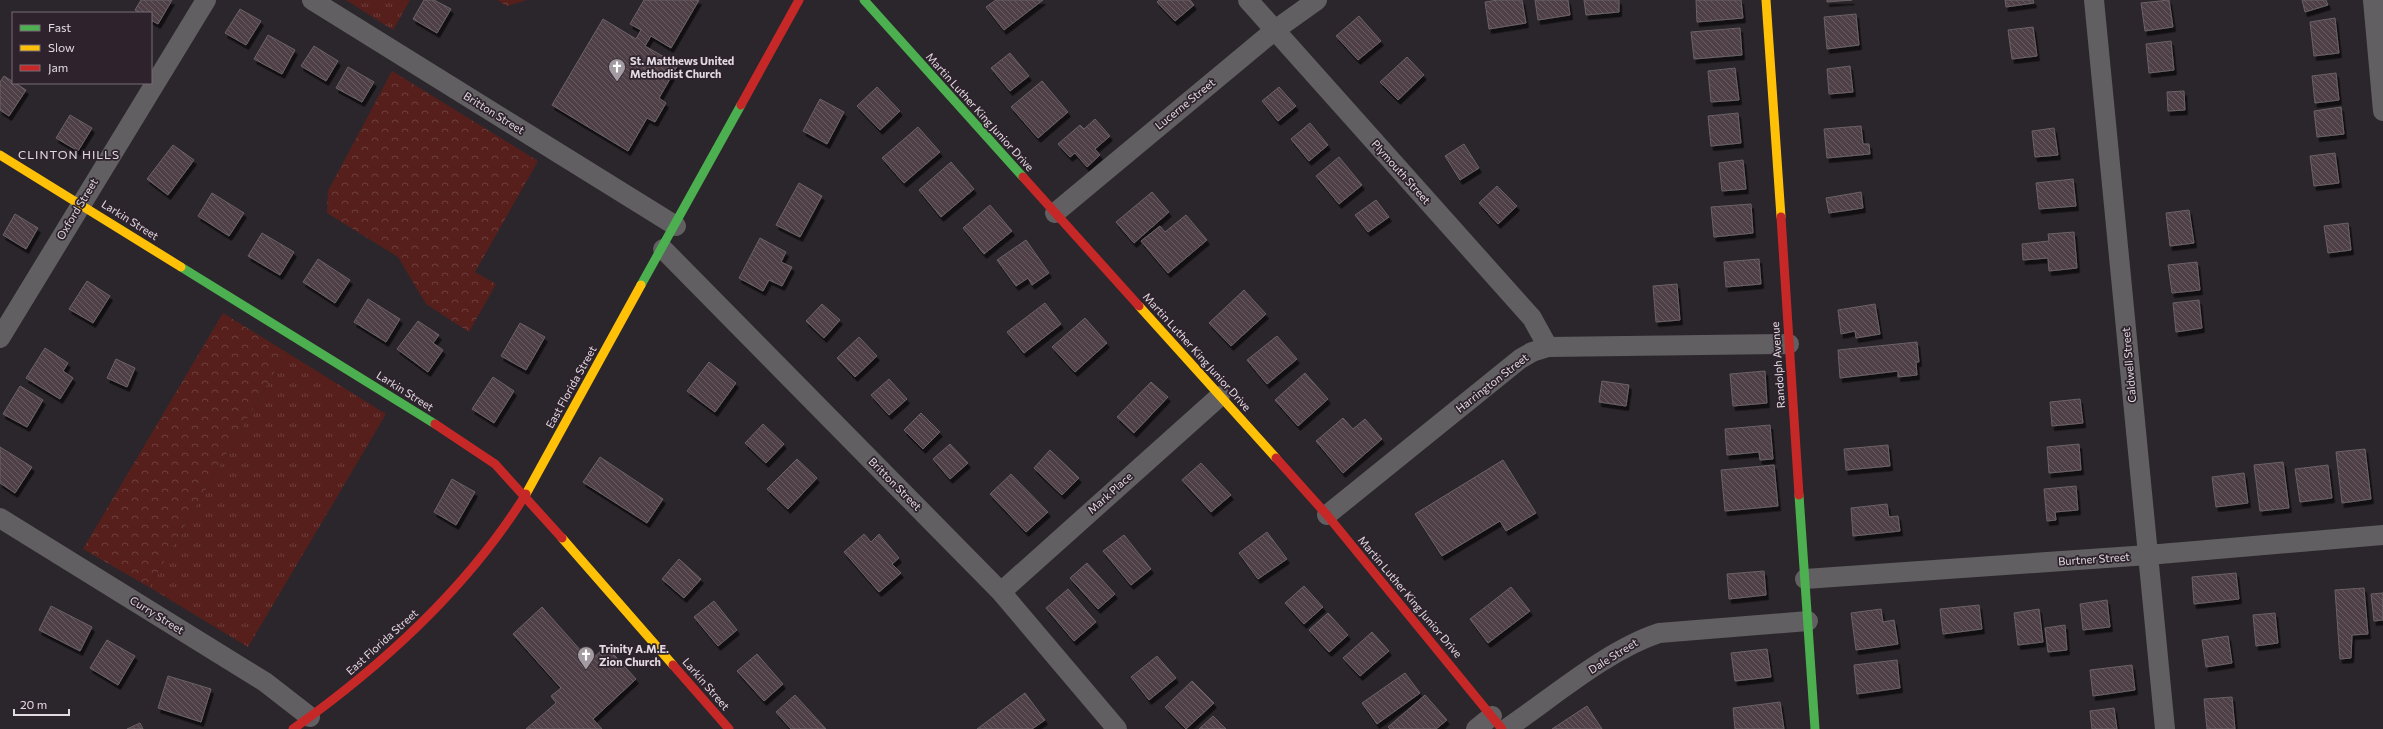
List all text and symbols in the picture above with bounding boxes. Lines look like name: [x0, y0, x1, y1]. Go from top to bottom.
legend: [12, 12, 152, 84]
text: Fast: [48, 20, 71, 34]
text: Slow: [48, 40, 75, 54]
street label: Martin Luther King Junior Drive: [923, 50, 1037, 174]
place label: St. Matthews United Methodist Church: [630, 54, 734, 80]
church icon: St. Matthews United Methodist Church: [607, 57, 627, 82]
text: Jam: [48, 60, 68, 75]
street label: Lucerne Street: [1152, 75, 1218, 132]
street label: Britton Street: [461, 89, 528, 137]
street label: Plymouth Street: [1369, 137, 1434, 207]
district label: CLINTON HILLS: [18, 147, 120, 161]
street label: Oxford Street: [53, 175, 100, 242]
street label: Larkin Street: [99, 197, 162, 242]
street label: Martin Luther King Junior Drive: [1140, 290, 1254, 414]
street label: Randolph Avenue: [1768, 321, 1787, 409]
street label: Caldwell Street: [2119, 326, 2138, 403]
street label: East Florida Street: [543, 343, 599, 430]
street label: Harrington Street: [1453, 350, 1531, 415]
street label: Larkin Street: [374, 368, 437, 413]
street label: Britton Street: [866, 455, 925, 513]
street label: Mark Place: [1085, 469, 1135, 516]
street label: Martin Luther King Junior Drive: [1355, 533, 1465, 661]
street label: Burtner Street: [2058, 549, 2131, 567]
street label: Curry Street: [128, 593, 187, 637]
street label: East Florida Street: [343, 606, 421, 677]
street label: Dale Street: [1586, 635, 1640, 676]
place label: Trinity A.M.E. Zion Church: [599, 642, 669, 668]
church icon: Trinity A.M.E. Zion Church: [576, 645, 596, 670]
street label: Larkin Street: [680, 655, 733, 713]
scale bar: [14, 691, 69, 717]
text: 20 m: [20, 697, 47, 711]

